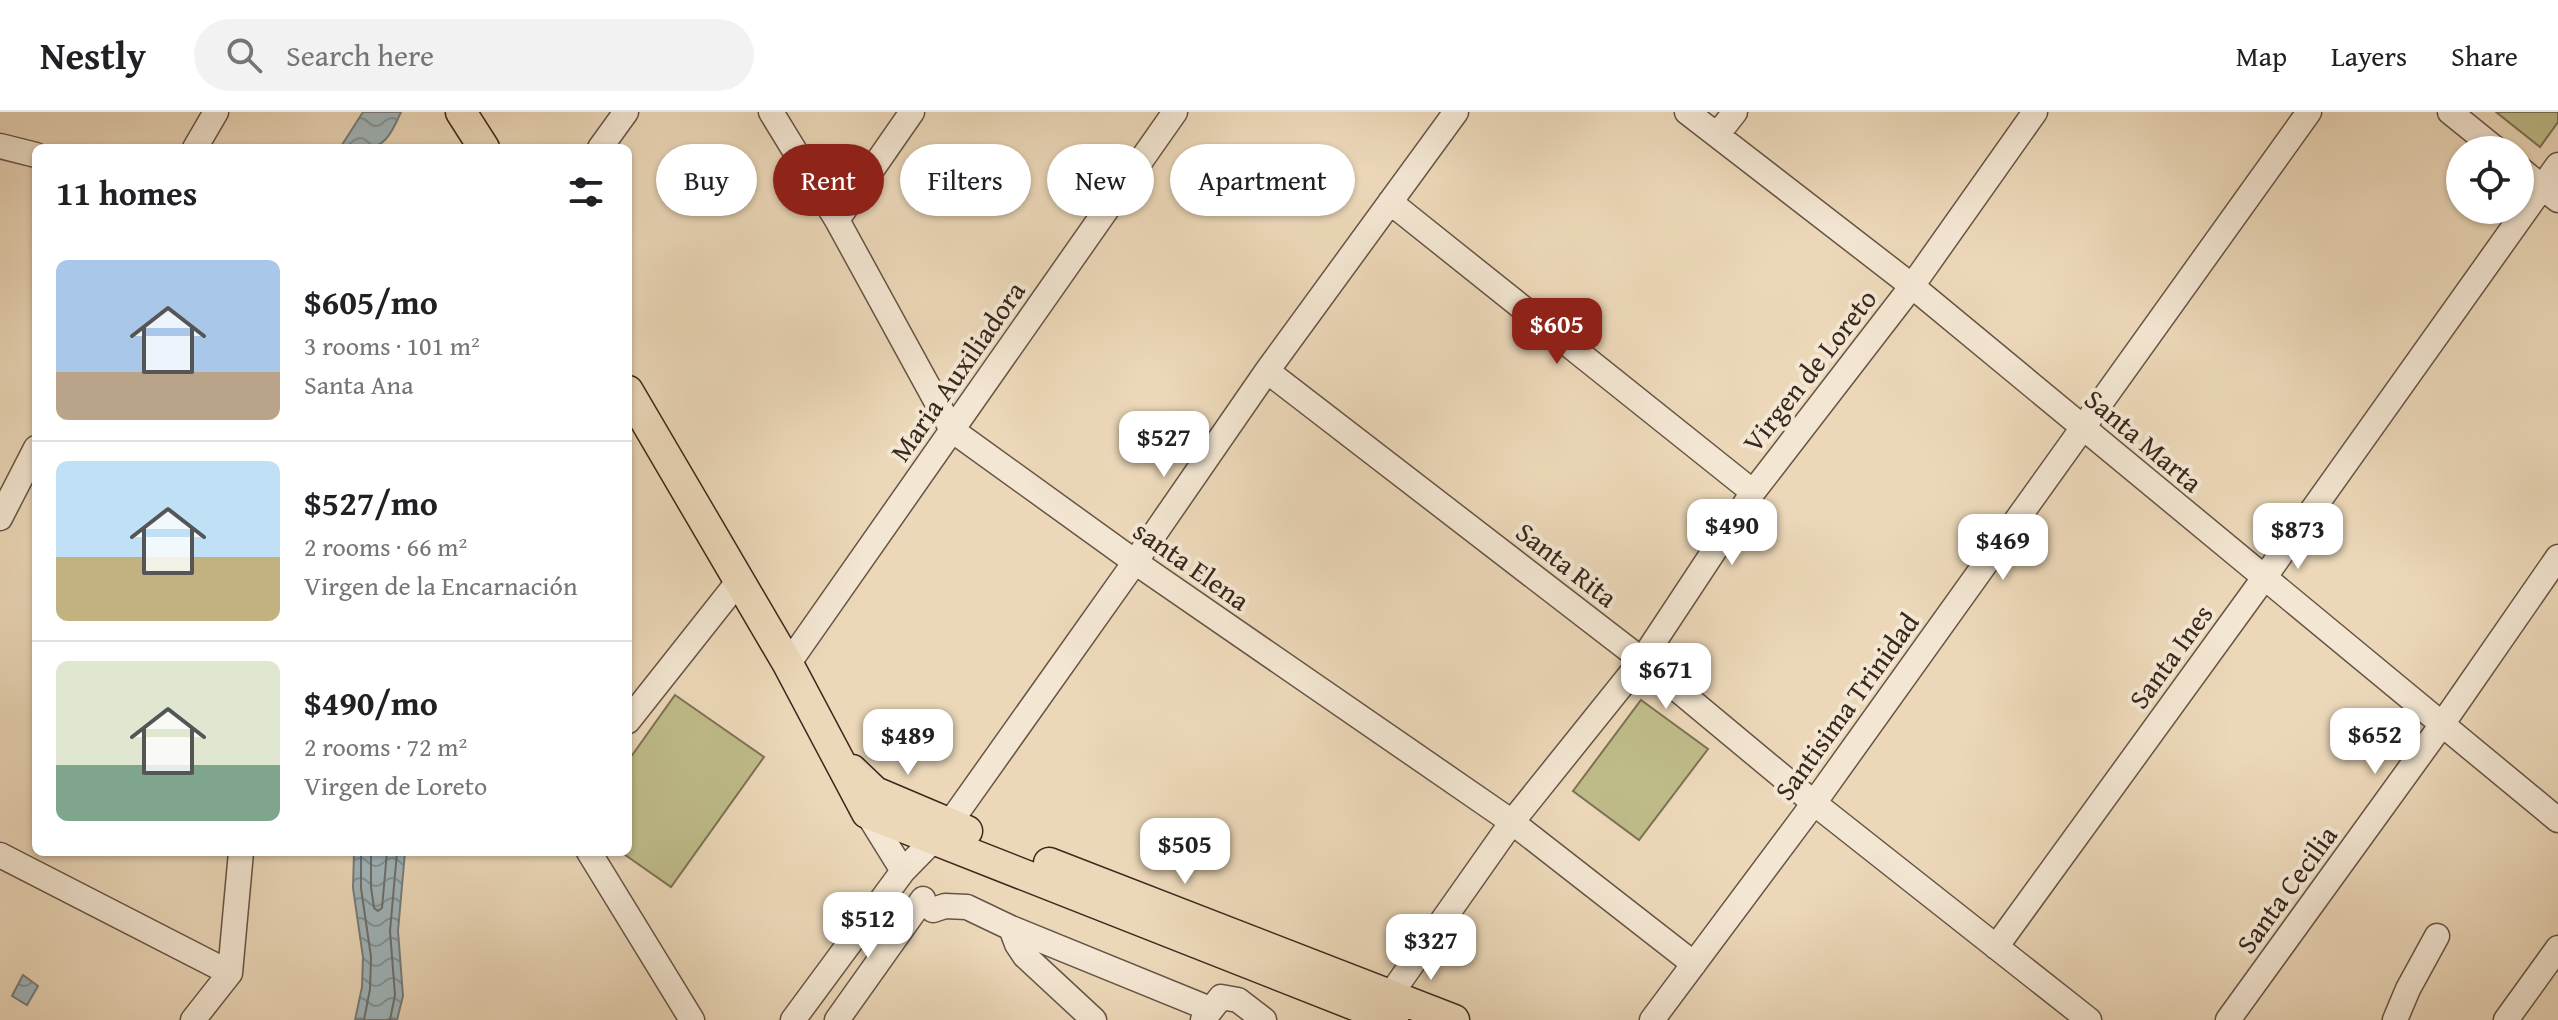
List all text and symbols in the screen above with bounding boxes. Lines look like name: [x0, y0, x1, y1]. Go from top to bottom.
search box: [194, 19, 754, 91]
text: Nestly: [40, 27, 146, 83]
icon: search: [222, 33, 266, 77]
text: Search here: [286, 33, 434, 77]
text: Map: [2236, 35, 2287, 76]
text: Layers: [2331, 35, 2407, 76]
text: Share: [2451, 35, 2518, 76]
map controls: [2446, 136, 2534, 224]
button: locate: [2446, 136, 2534, 224]
chip: Buy: [656, 144, 757, 216]
chip: Rent: [773, 144, 884, 216]
chip: Filters: [900, 144, 1031, 216]
chip: New: [1047, 144, 1154, 216]
chip: Apartment: [1170, 144, 1355, 216]
text: 11 homes: [56, 168, 197, 217]
icon: filters: [564, 170, 608, 214]
street label: Maria Auxiliadora: [879, 272, 1035, 470]
text: $605/mo: [304, 277, 438, 326]
street label: Virgen de Loreto: [1732, 280, 1886, 460]
icon: home: [120, 292, 216, 388]
pin: $605: [1510, 298, 1604, 366]
text: $605: [1530, 304, 1584, 343]
text: 3 rooms · 101 m²: [304, 326, 480, 365]
text: Santa Ana: [304, 365, 413, 404]
street label: Santa Marta: [2076, 378, 2212, 502]
pin: $527: [1117, 411, 1211, 479]
text: $527: [1137, 417, 1191, 456]
text: $527/mo: [304, 478, 438, 527]
icon: home: [120, 493, 216, 589]
pin: $490: [1685, 499, 1779, 567]
pin: $873: [2251, 503, 2345, 571]
text: $490: [1705, 505, 1759, 544]
text: $873: [2271, 509, 2325, 548]
street label: santa Elena: [1126, 510, 1259, 621]
street label: Santa Rita: [1507, 511, 1627, 617]
pin: $469: [1956, 514, 2050, 582]
text: $469: [1976, 520, 2030, 559]
text: 2 rooms · 66 m²: [304, 527, 467, 566]
text: Virgen de la Encarnación: [304, 566, 577, 605]
street label: Santa Ines: [2118, 595, 2222, 717]
street label: Santisima Trinidad: [1764, 604, 1928, 808]
pin: $671: [1619, 643, 1713, 711]
text: $671: [1639, 649, 1693, 688]
text: $490/mo: [304, 678, 438, 727]
icon: home: [120, 693, 216, 789]
pin: $652: [2328, 708, 2422, 776]
pin: $489: [861, 709, 955, 777]
text: $652: [2348, 714, 2402, 753]
text: $489: [881, 715, 935, 754]
text: 2 rooms · 72 m²: [304, 727, 467, 766]
text: Virgen de Loreto: [304, 766, 487, 805]
street label: Santa Cecilia: [2225, 816, 2347, 962]
pin: $505: [1138, 818, 1232, 886]
text: $505: [1158, 824, 1212, 863]
pin: $512: [821, 892, 915, 960]
text: $512: [841, 898, 895, 937]
pin: $327: [1384, 914, 1478, 982]
text: $327: [1404, 920, 1458, 959]

